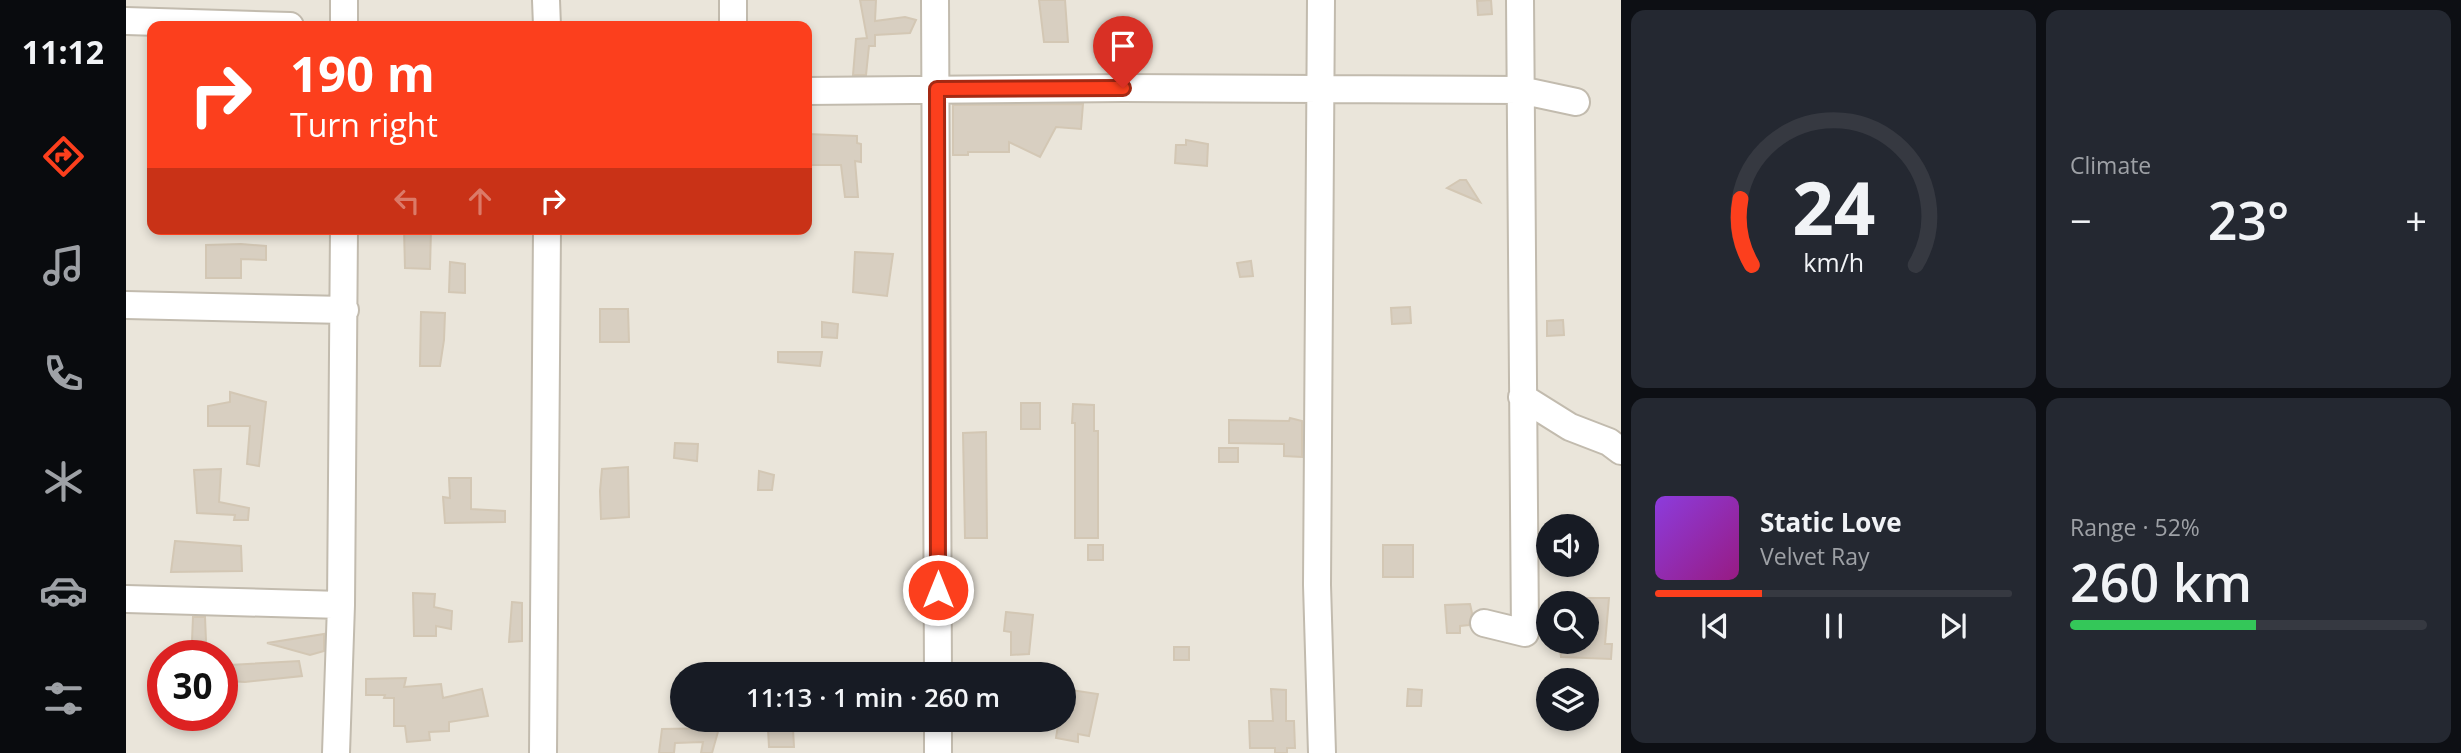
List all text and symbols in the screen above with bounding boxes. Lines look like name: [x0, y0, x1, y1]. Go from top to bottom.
pin: [1093, 16, 1153, 88]
icon: arrive: [1104, 27, 1142, 65]
text: 11:12: [22, 30, 104, 73]
text: 190 m: [290, 40, 435, 106]
icon: right: [175, 49, 266, 140]
text: Turn right: [290, 103, 438, 146]
icon: directions: [39, 132, 88, 181]
text: Climate: [2070, 149, 2151, 181]
text: 24: [1792, 157, 1875, 256]
icon: left: [388, 182, 426, 220]
icon: ahead: [461, 182, 499, 220]
icon: right: [534, 182, 572, 220]
text: 23°: [2208, 184, 2289, 255]
text: −: [2070, 194, 2092, 246]
text: +: [2405, 194, 2427, 246]
icon: music: [39, 241, 88, 290]
text: km/h: [1803, 245, 1864, 279]
icon: phone: [39, 349, 88, 398]
icon: climate: [39, 457, 88, 506]
text: Static Love: [1760, 504, 1902, 540]
text: Range · 52%: [2070, 511, 2200, 543]
map controls: [1536, 514, 1599, 731]
button: sound: [1536, 514, 1599, 577]
text: Velvet Ray: [1760, 540, 1870, 572]
text: 260 km: [2070, 546, 2252, 617]
position arrow: [901, 553, 975, 627]
icon: car: [39, 566, 88, 615]
button: search: [1536, 591, 1599, 654]
icon: previous: [1696, 607, 1734, 645]
icon: pause: [1815, 607, 1853, 645]
icon: next: [1934, 607, 1972, 645]
speed limit sign: 30: [147, 640, 238, 731]
button: layers: [1536, 668, 1599, 731]
icon: filters: [39, 674, 88, 723]
text: 11:13 · 1 min · 260 m: [746, 679, 1000, 715]

